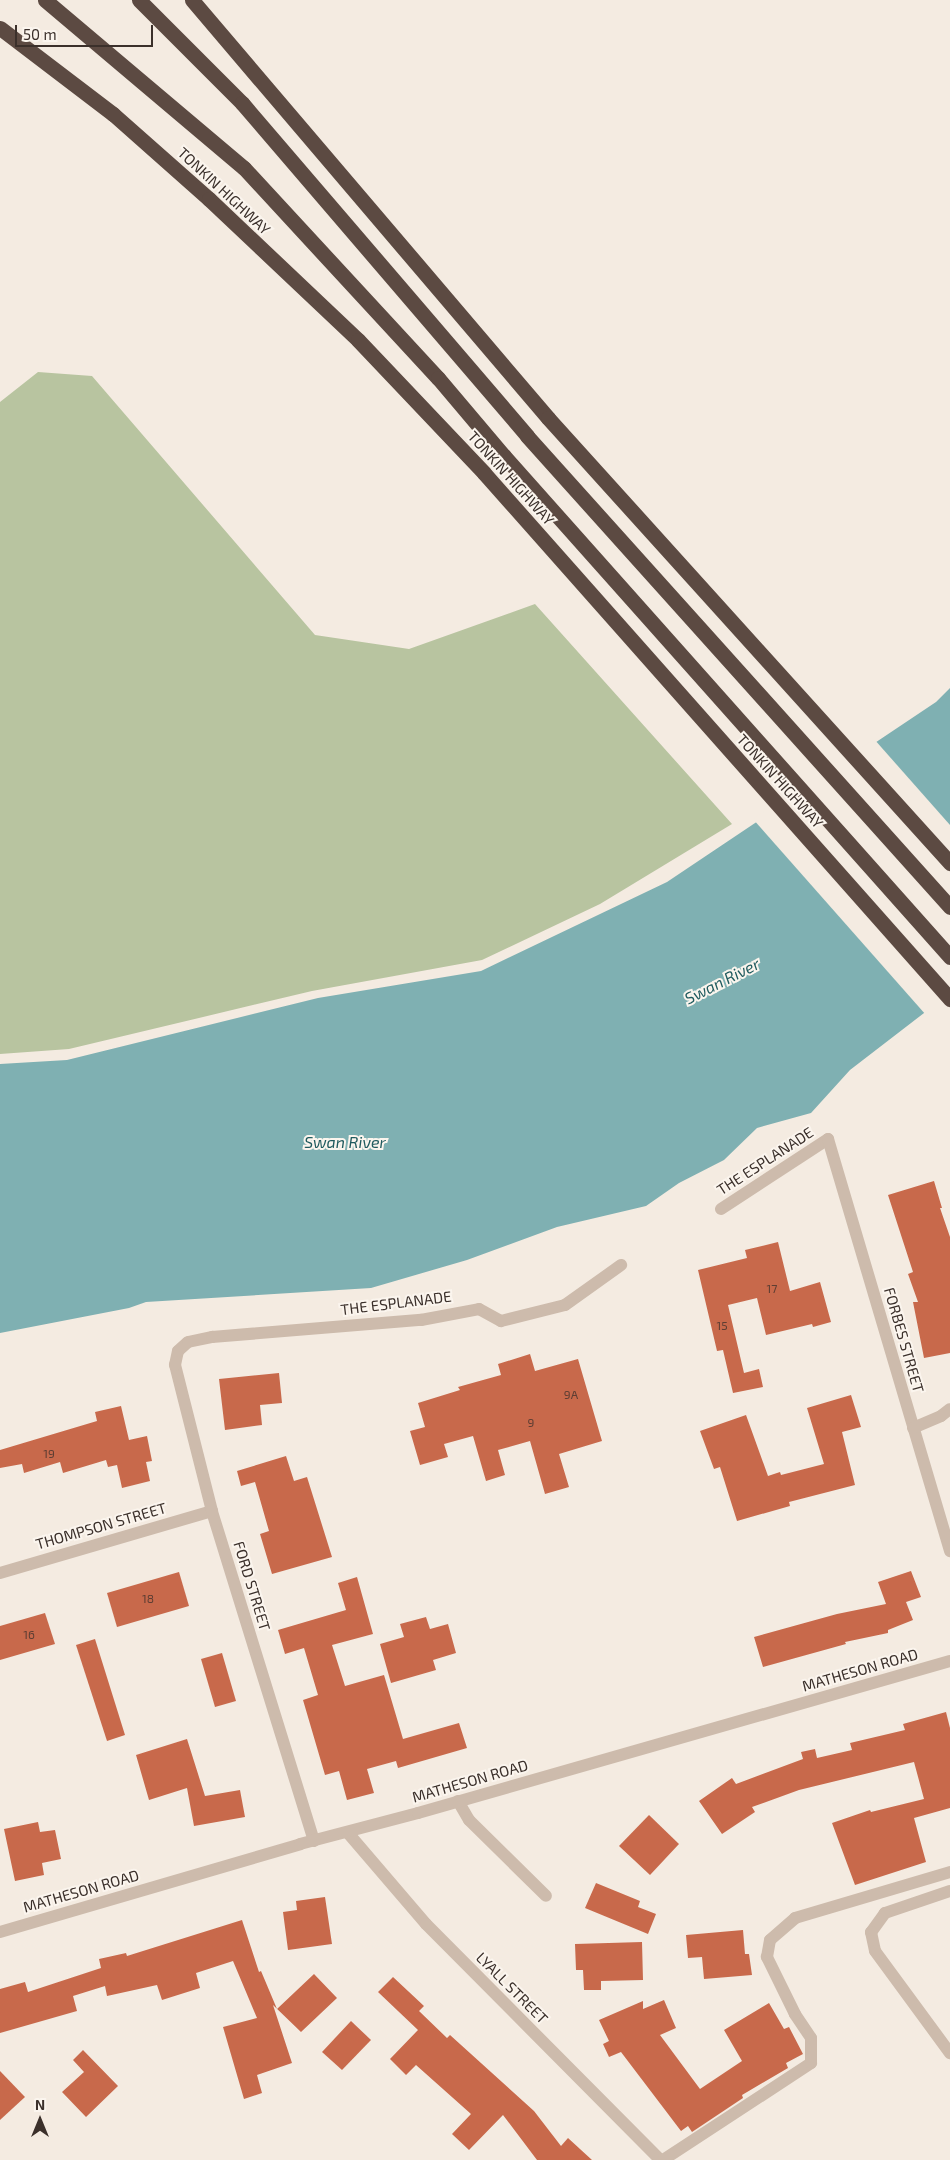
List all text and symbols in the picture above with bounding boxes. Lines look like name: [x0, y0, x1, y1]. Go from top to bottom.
scale bar: [18, 15, 155, 47]
text: 50 m: [23, 25, 57, 43]
street label: TONKIN HIGHWAY: [174, 143, 274, 239]
street label: TONKIN HIGHWAY: [464, 427, 558, 529]
street label: TONKIN HIGHWAY: [733, 730, 827, 832]
water label: Swan River: [681, 954, 763, 1008]
street label: THE ESPLANADE: [713, 1123, 817, 1199]
water label: Swan River: [304, 1132, 386, 1152]
house number: 17: [767, 1282, 777, 1296]
street label: FORBES STREET: [880, 1285, 928, 1395]
street label: THE ESPLANADE: [340, 1287, 452, 1319]
house number: 15: [716, 1319, 728, 1333]
house number: 9A: [564, 1388, 578, 1402]
house number: 9: [528, 1416, 534, 1430]
house number: 19: [43, 1447, 55, 1461]
street label: THOMPSON STREET: [34, 1499, 168, 1553]
street label: FORD STREET: [230, 1539, 274, 1633]
house number: 18: [142, 1592, 154, 1606]
house number: 16: [23, 1628, 35, 1642]
street label: MATHESON ROAD: [800, 1645, 920, 1695]
street label: MATHESON ROAD: [410, 1756, 530, 1806]
street label: MATHESON ROAD: [21, 1866, 141, 1916]
street label: LYALL STREET: [472, 1948, 552, 2028]
north arrow: [15, 2095, 65, 2145]
text: N: [35, 2096, 45, 2113]

